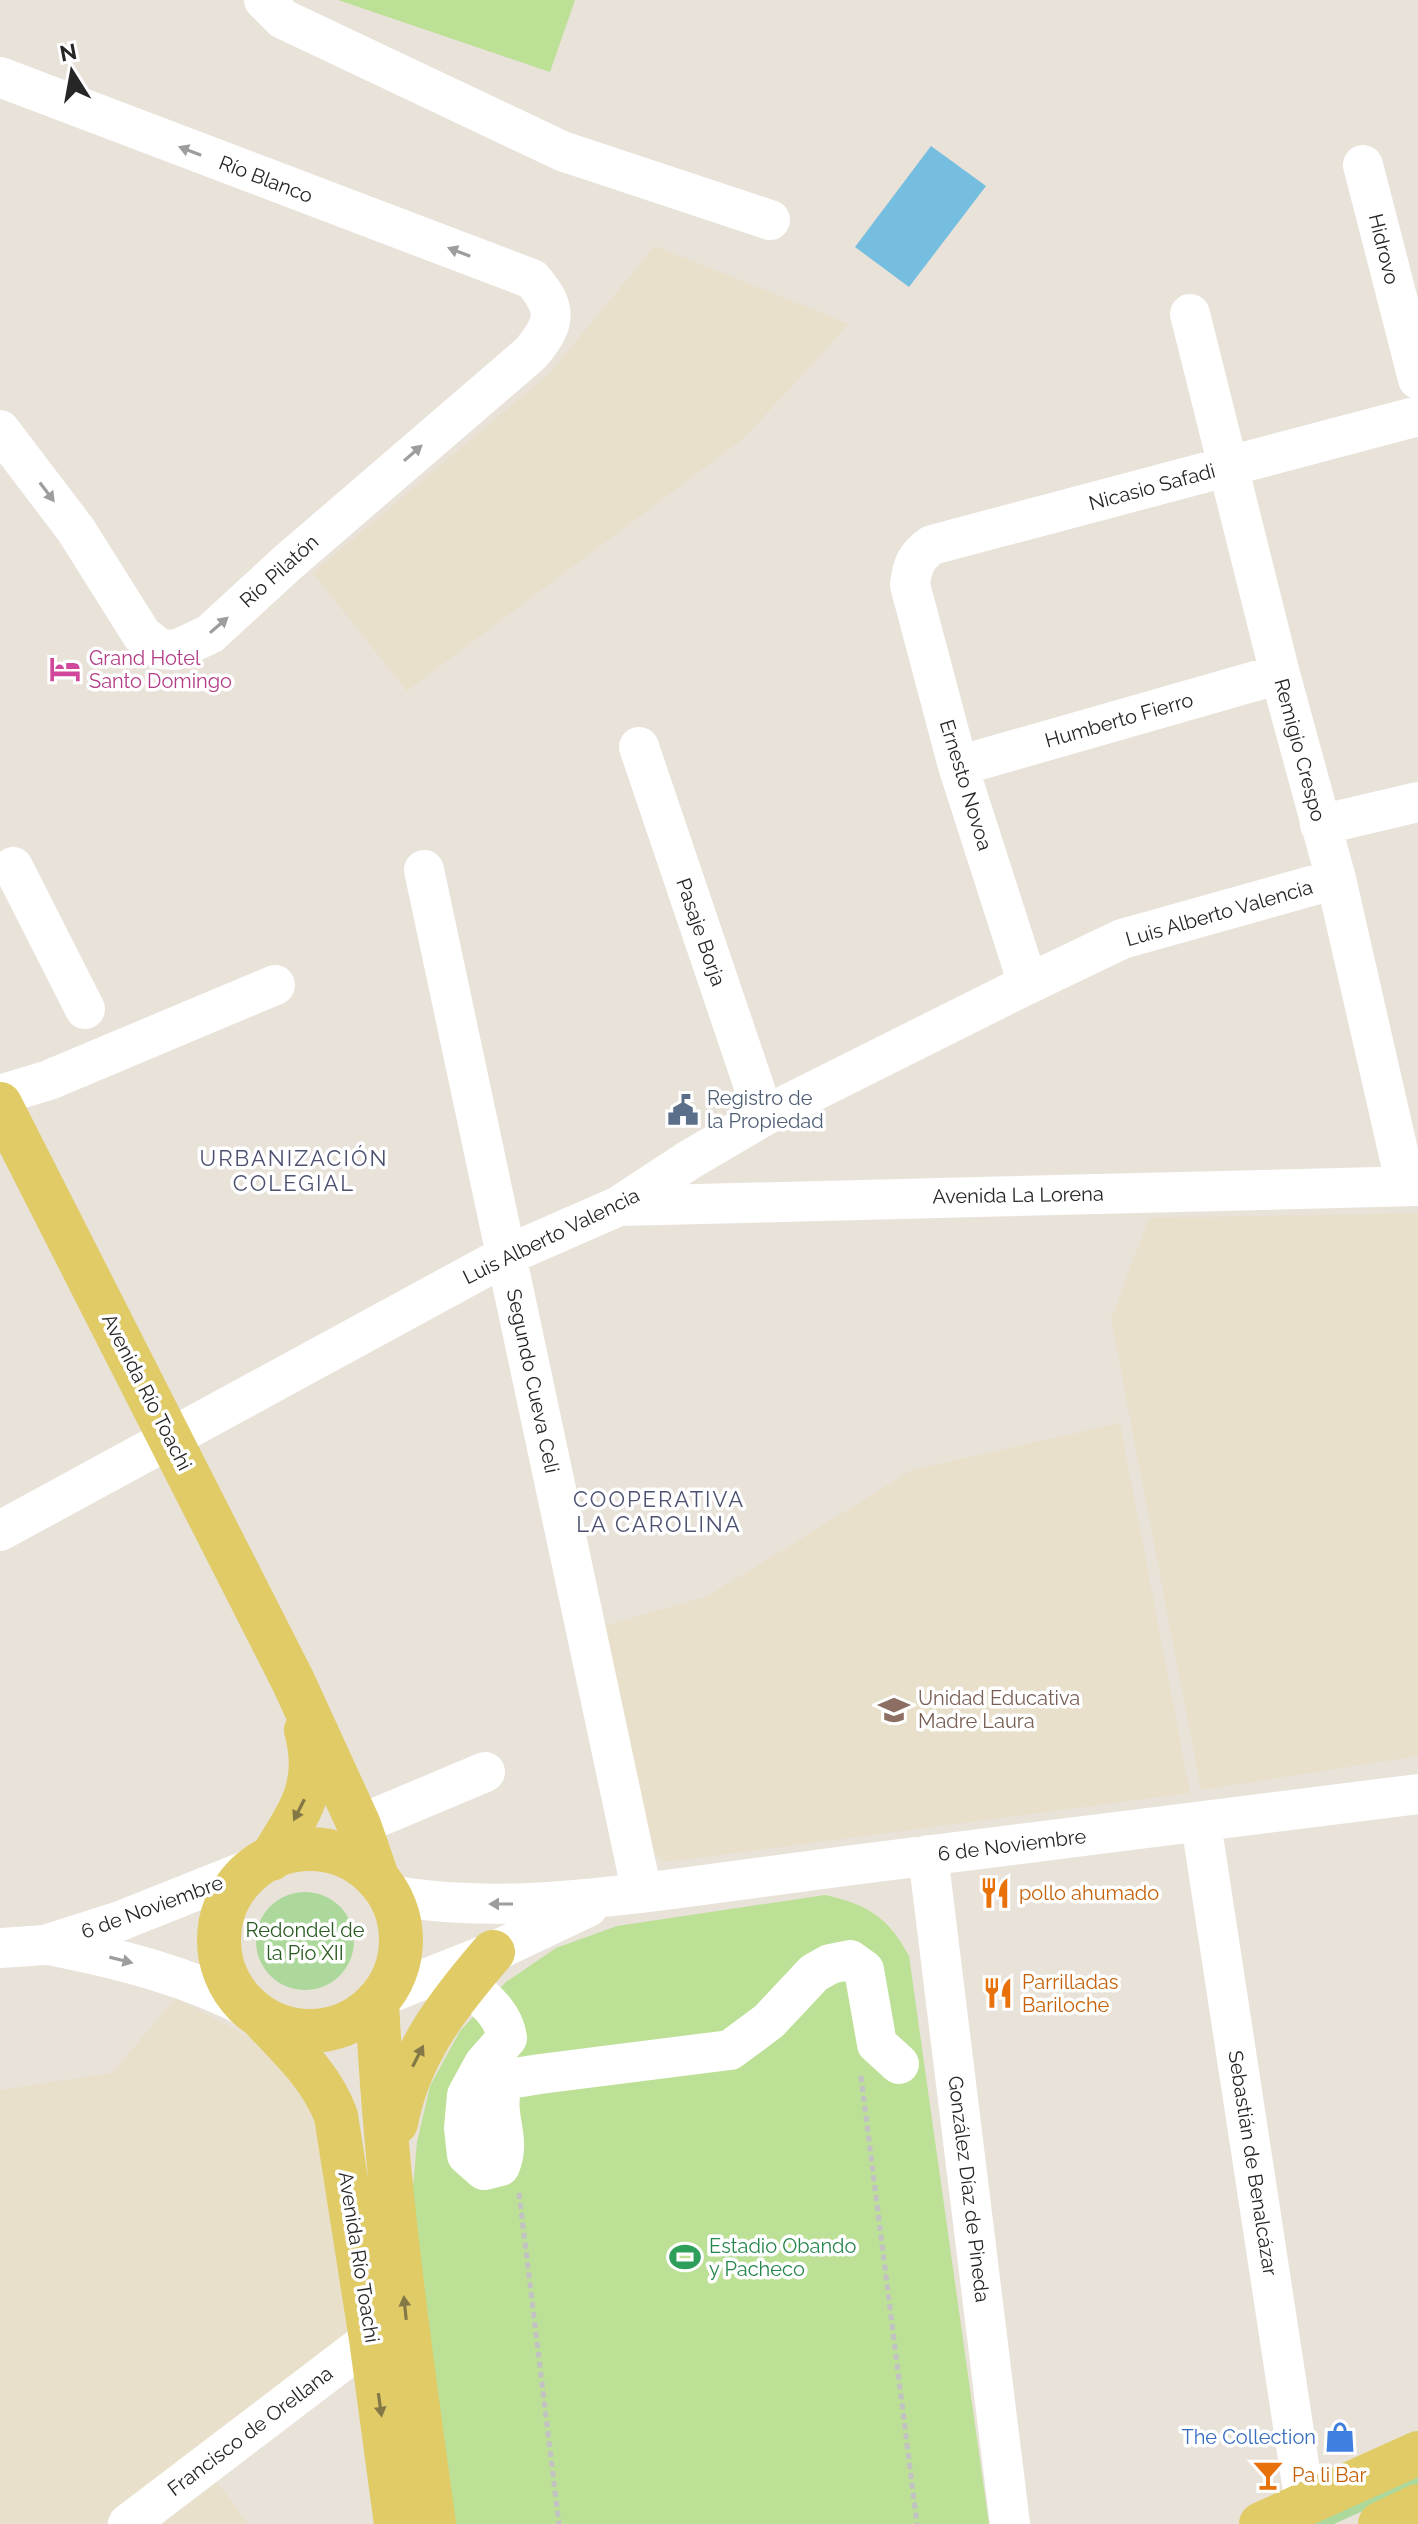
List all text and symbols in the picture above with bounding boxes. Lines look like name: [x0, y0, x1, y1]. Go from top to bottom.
north arrow: [32, 32, 112, 112]
text: N: [57, 38, 79, 67]
one-way arrow: [178, 144, 202, 157]
street label: Río Blanco: [216, 150, 316, 208]
street label: Hidrovo: [1364, 211, 1404, 287]
one-way arrow: [447, 245, 471, 257]
one-way arrow: [404, 445, 423, 463]
street label: Nicasio Safadi: [1086, 459, 1218, 515]
one-way arrow: [39, 482, 55, 502]
street label: Río Pilatón: [235, 529, 323, 613]
one-way arrow: [209, 617, 228, 635]
place label: Grand Hotel Santo Domingo: [89, 646, 232, 693]
hotel icon: Grand Hotel Santo Domingo: [48, 652, 82, 686]
street label: Remigio Crespo: [1269, 676, 1331, 824]
street label: Humberto Fierro: [1042, 687, 1196, 753]
street label: Ernesto Novoa: [935, 717, 997, 853]
street label: Pasaje Borja: [671, 875, 731, 989]
street label: Luis Alberto Valencia: [1123, 875, 1315, 951]
place label: Registro de la Propiedad: [707, 1086, 824, 1133]
public building icon: Registro de la Propiedad: [666, 1093, 700, 1127]
district label: URBANIZACIÓN COLEGIAL: [200, 1145, 388, 1196]
street label: Avenida La Lorena: [932, 1182, 1104, 1208]
street label: Luis Alberto Valencia: [459, 1183, 643, 1289]
street label: Segundo Cueva Celi: [502, 1287, 564, 1475]
street label: Avenida Río Toachi: [97, 1310, 197, 1474]
district label: COOPERATIVA LA CAROLINA: [573, 1486, 745, 1537]
place label: Unidad Educativa Madre Laura: [918, 1686, 1080, 1733]
school or university icon: Unidad Educativa Madre Laura: [877, 1693, 911, 1727]
one-way arrow: [292, 1799, 306, 1821]
street label: 6 de Noviembre: [937, 1824, 1088, 1866]
street label: 6 de Noviembre: [78, 1870, 226, 1944]
restaurant icon: pollo ahumado: [978, 1876, 1012, 1910]
place label: pollo ahumado: [1019, 1881, 1159, 1905]
one-way arrow: [488, 1898, 513, 1910]
park label: Redondel de la Pío XII: [246, 1918, 365, 1965]
one-way arrow: [109, 1954, 134, 1967]
place label: Parrilladas Bariloche: [1022, 1970, 1118, 2017]
restaurant icon: Parrilladas Bariloche: [981, 1976, 1015, 2010]
one-way arrow: [411, 2044, 425, 2067]
street label: Sebastián de Benalcázar: [1223, 2049, 1283, 2277]
street label: González Díaz de Pineda: [943, 2074, 995, 2304]
street label: Avenida Río Toachi: [334, 2170, 384, 2344]
place label: Estadio Obando y Pacheco: [709, 2234, 857, 2281]
sports icon: Estadio Obando y Pacheco: [668, 2240, 702, 2274]
one-way arrow: [398, 2295, 411, 2320]
street label: Francisco de Orellana: [163, 2361, 337, 2501]
one-way arrow: [373, 2393, 386, 2418]
shop icon: The Collection: [1323, 2420, 1357, 2454]
place label: The Collection: [1181, 2425, 1316, 2449]
bar icon: Pa li Bar: [1251, 2458, 1285, 2492]
place label: Pa li Bar: [1292, 2463, 1366, 2487]

